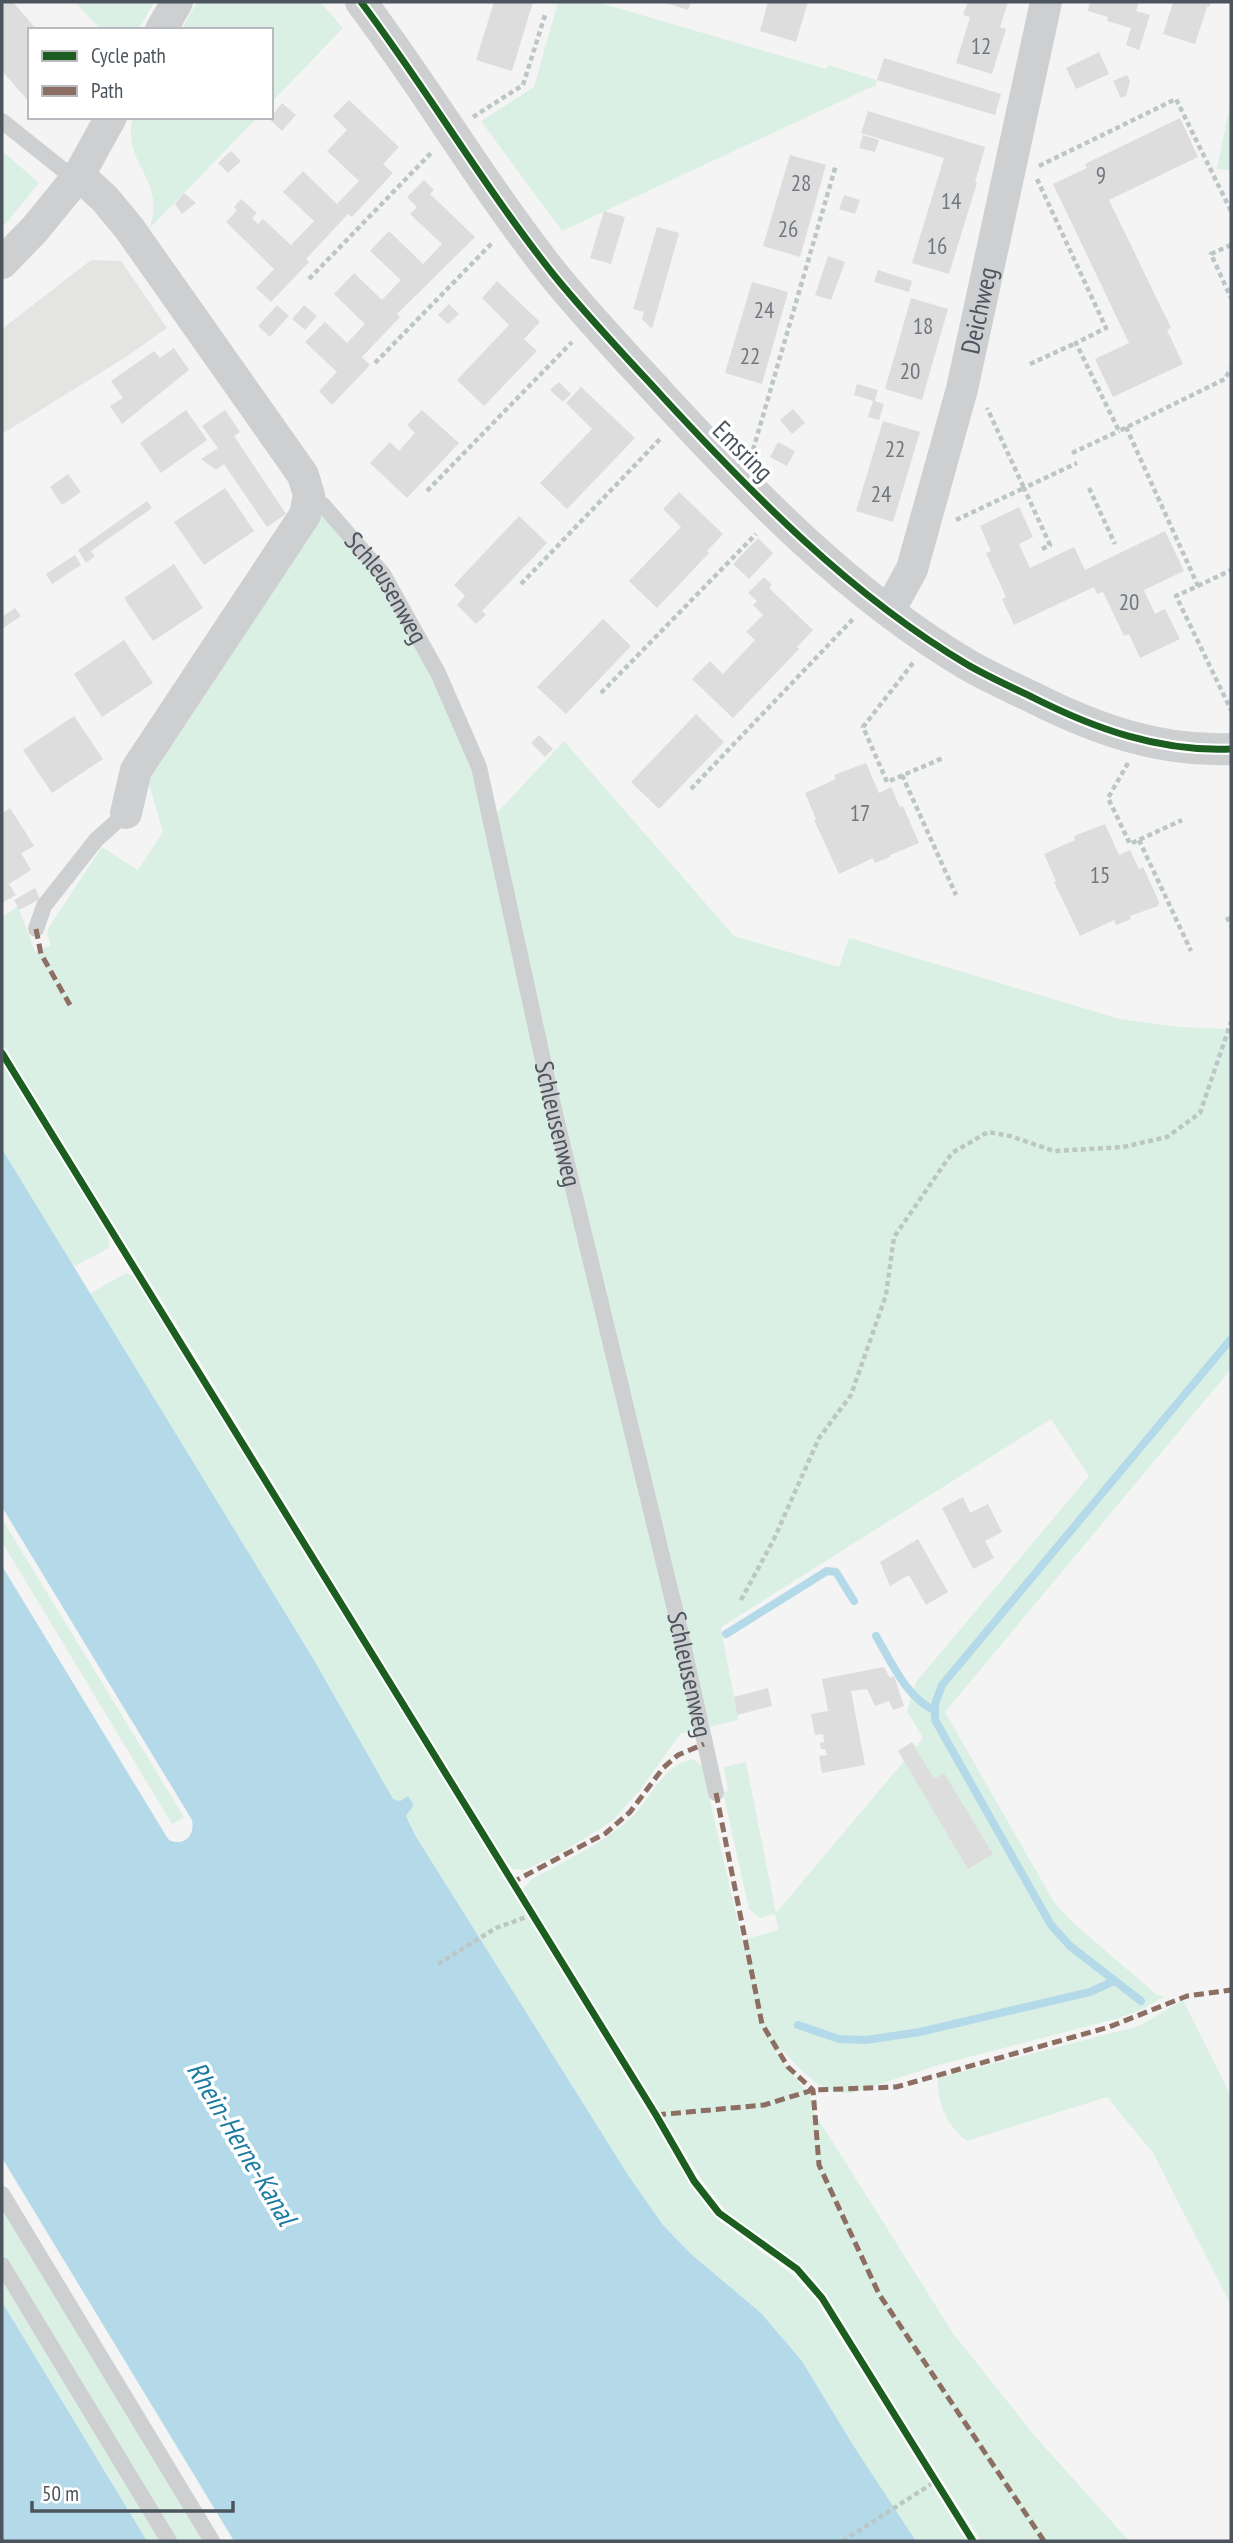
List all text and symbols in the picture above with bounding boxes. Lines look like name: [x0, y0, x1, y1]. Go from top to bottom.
legend: [28, 28, 273, 119]
house number: 12: [971, 31, 991, 60]
text: Cycle path: [91, 42, 166, 69]
text: Path: [91, 77, 123, 104]
house number: 9: [1096, 160, 1106, 189]
house number: 28: [791, 168, 811, 197]
house number: 14: [941, 186, 961, 215]
house number: 26: [778, 214, 798, 243]
house number: 16: [927, 231, 947, 260]
street label: Deichweg: [953, 264, 1004, 357]
house number: 24: [754, 295, 774, 324]
house number: 18: [913, 311, 933, 340]
house number: 22: [740, 341, 760, 370]
house number: 20: [900, 356, 920, 385]
street label: Emsring: [706, 413, 781, 488]
house number: 22: [885, 434, 905, 463]
house number: 24: [871, 479, 891, 508]
street label: Schleusenweg: [338, 525, 435, 649]
house number: 20: [1119, 587, 1139, 616]
house number: 17: [850, 798, 870, 827]
house number: 15: [1090, 860, 1110, 889]
street label: Schleusenweg: [528, 1058, 589, 1190]
street label: Schleusenweg: [660, 1608, 720, 1740]
water label: Rhein-Herne-Kanal: [179, 2054, 307, 2233]
scale bar: [32, 2470, 233, 2514]
text: 50 m: [42, 2480, 79, 2507]

